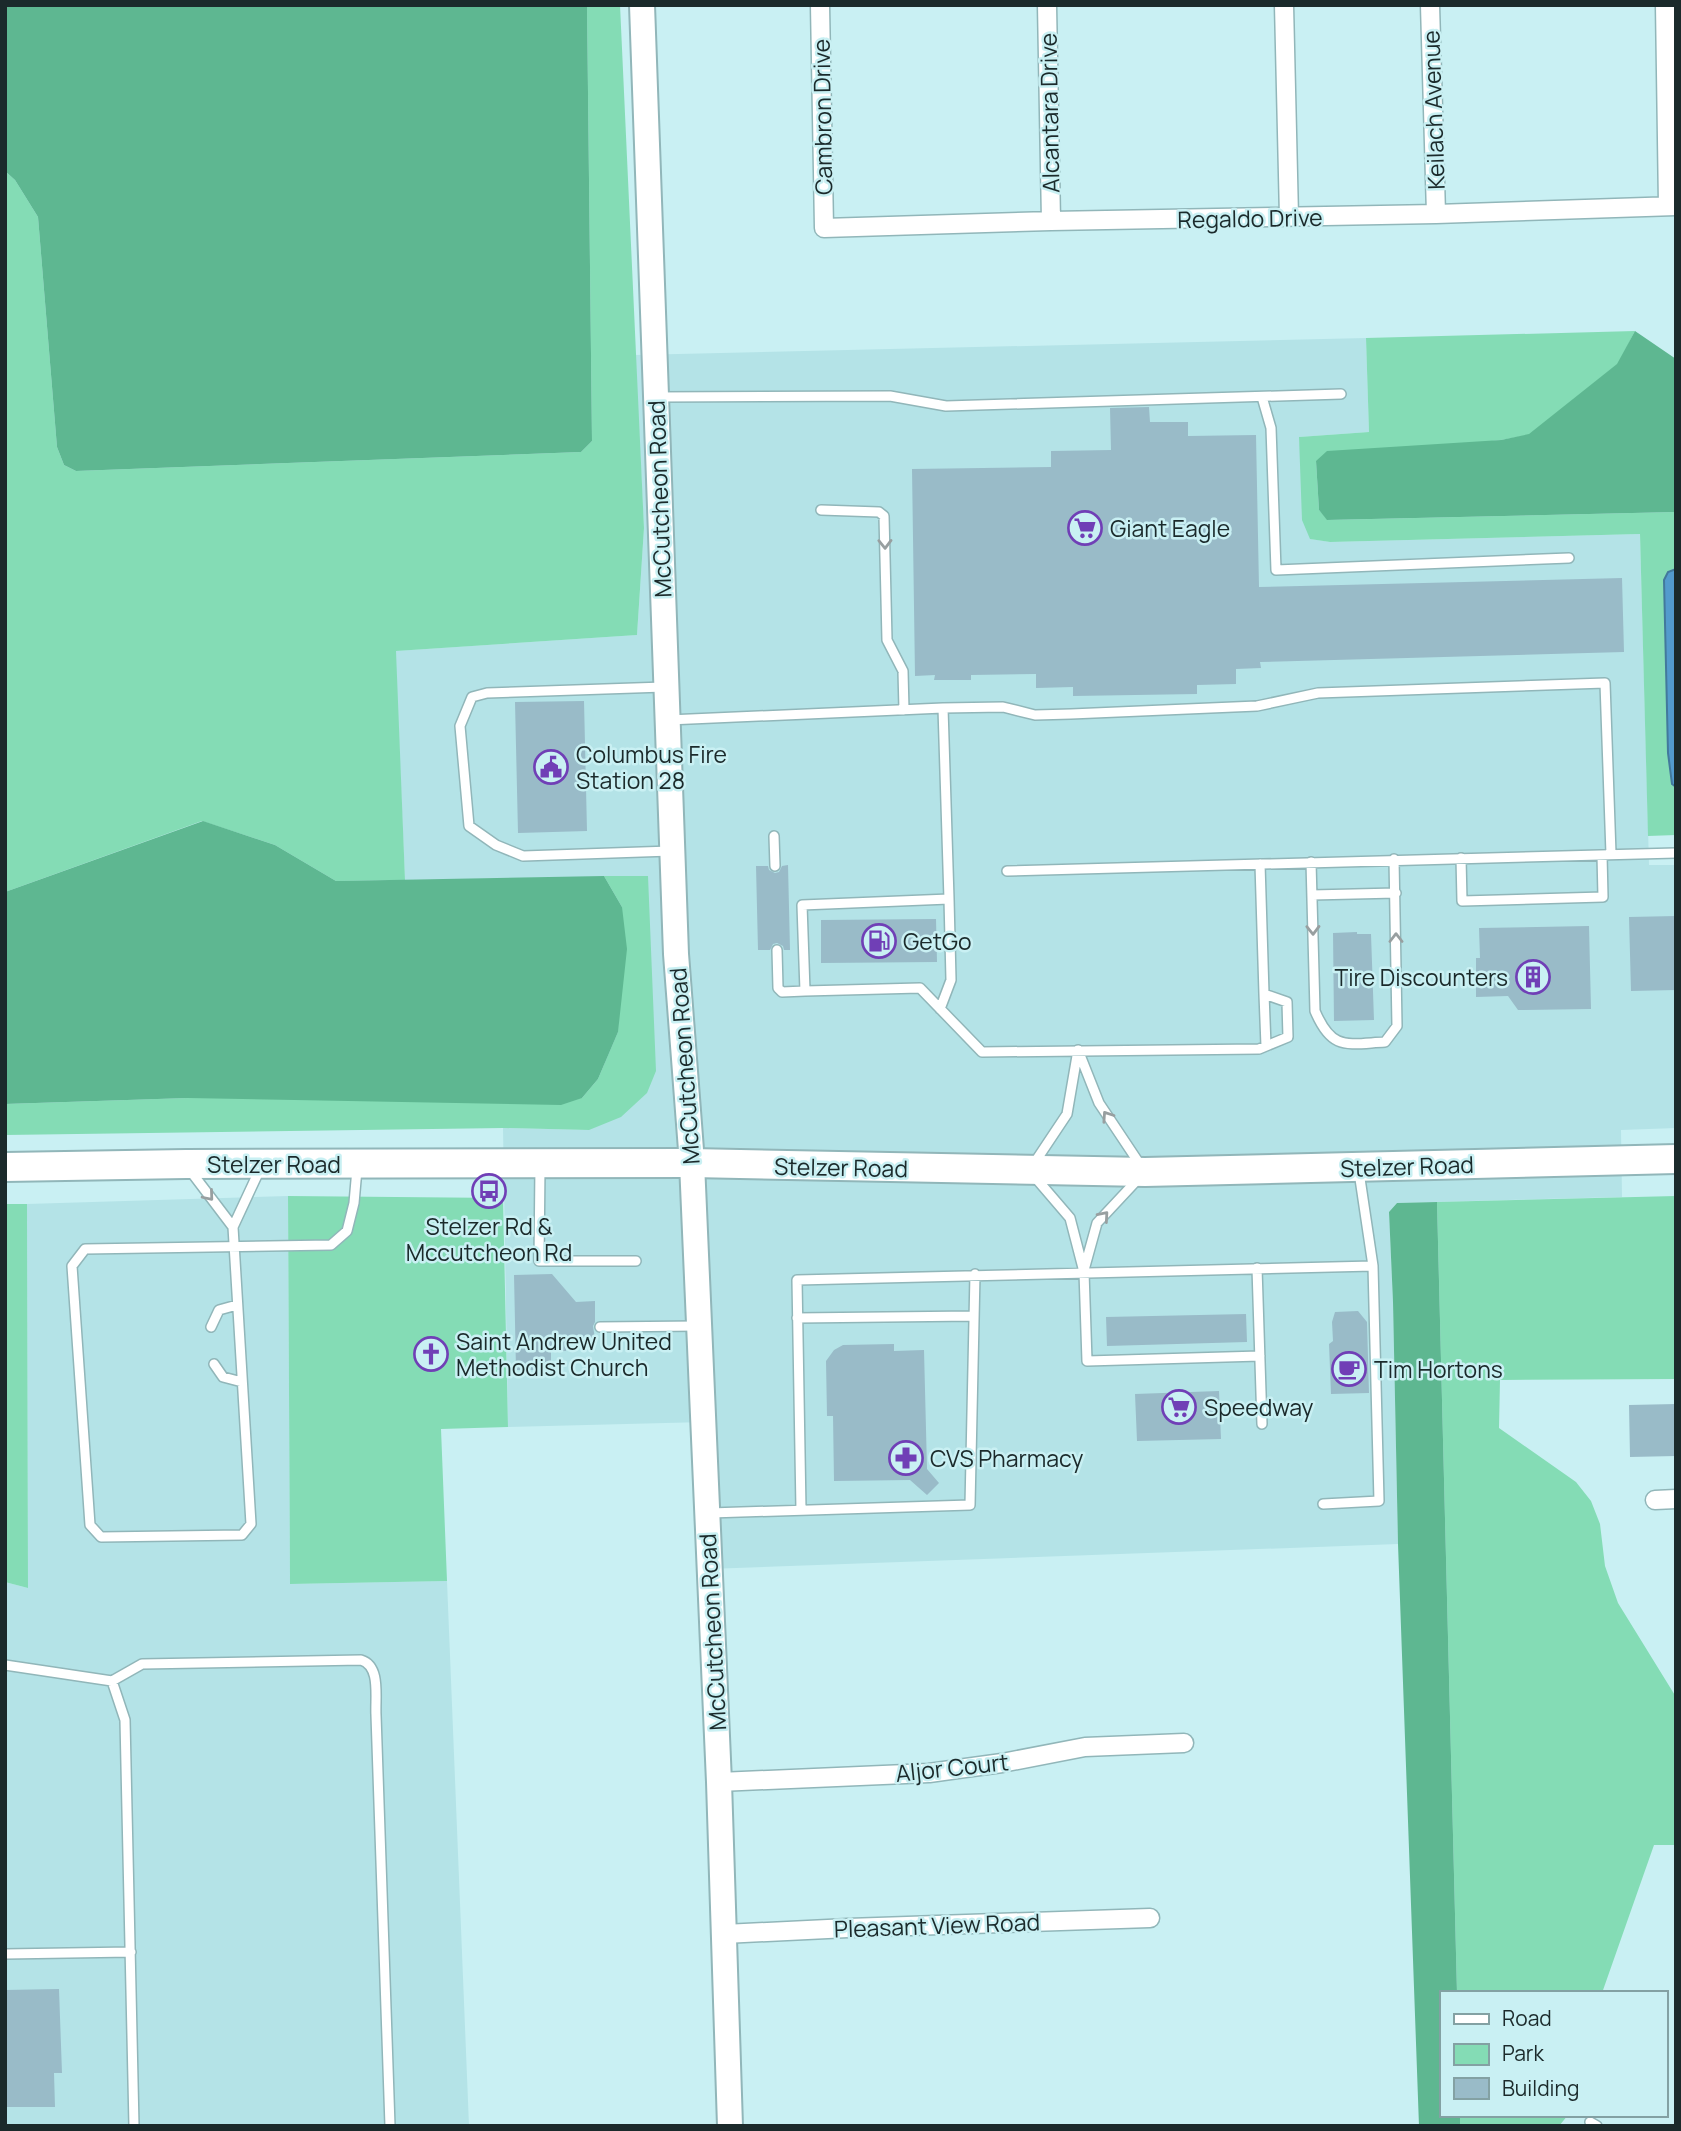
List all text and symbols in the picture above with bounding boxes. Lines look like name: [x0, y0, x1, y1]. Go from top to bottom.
street label: Keilach Avenue: [1414, 30, 1452, 190]
street label: Alcantara Drive: [1032, 33, 1066, 193]
street label: Cambron Drive: [805, 39, 839, 195]
street label: Regaldo Drive: [1177, 201, 1323, 235]
street label: McCutcheon Road: [640, 400, 678, 598]
supermarket icon: Giant Eagle: [1066, 509, 1104, 547]
place label: Giant Eagle: [1110, 512, 1230, 544]
one-way arrow: [877, 539, 892, 550]
place label: Columbus Fire Station 28: [576, 738, 727, 796]
public building icon: Columbus Fire Station 28: [532, 748, 570, 786]
fuel station icon: GetGo: [860, 922, 898, 960]
place label: GetGo: [903, 925, 972, 957]
one-way arrow: [1305, 925, 1321, 936]
one-way arrow: [1388, 932, 1404, 942]
building icon: Tire Discounters: [1514, 958, 1552, 996]
place label: Tire Discounters: [1335, 961, 1508, 993]
street label: McCutcheon Road: [661, 967, 707, 1165]
one-way arrow: [1102, 1110, 1115, 1123]
street label: Stelzer Road: [207, 1148, 341, 1180]
street label: Stelzer Road: [1340, 1148, 1474, 1184]
street label: Stelzer Road: [774, 1150, 908, 1184]
bus stop icon: Stelzer Rd & Mccutcheon Rd: [470, 1172, 508, 1210]
one-way arrow: [201, 1187, 213, 1200]
place label: Stelzer Rd & Mccutcheon Rd: [406, 1210, 572, 1268]
one-way arrow: [1096, 1211, 1108, 1224]
place label: Saint Andrew United Methodist Church: [456, 1325, 672, 1383]
church icon: Saint Andrew United Methodist Church: [412, 1335, 450, 1373]
cafe icon: Tim Hortons: [1330, 1350, 1368, 1388]
place label: Tim Hortons: [1374, 1353, 1503, 1385]
supermarket icon: Speedway: [1160, 1388, 1198, 1426]
place label: Speedway: [1204, 1391, 1314, 1423]
pharmacy icon: CVS Pharmacy: [887, 1439, 925, 1477]
place label: CVS Pharmacy: [930, 1442, 1084, 1474]
street label: McCutcheon Road: [691, 1533, 733, 1731]
street label: Aljor Court: [894, 1745, 1010, 1789]
street label: Pleasant View Road: [833, 1905, 1041, 1945]
legend: [1440, 1991, 1667, 2117]
text: Road: [1502, 2004, 1552, 2032]
text: Park: [1502, 2039, 1544, 2067]
text: Building: [1502, 2074, 1579, 2102]

